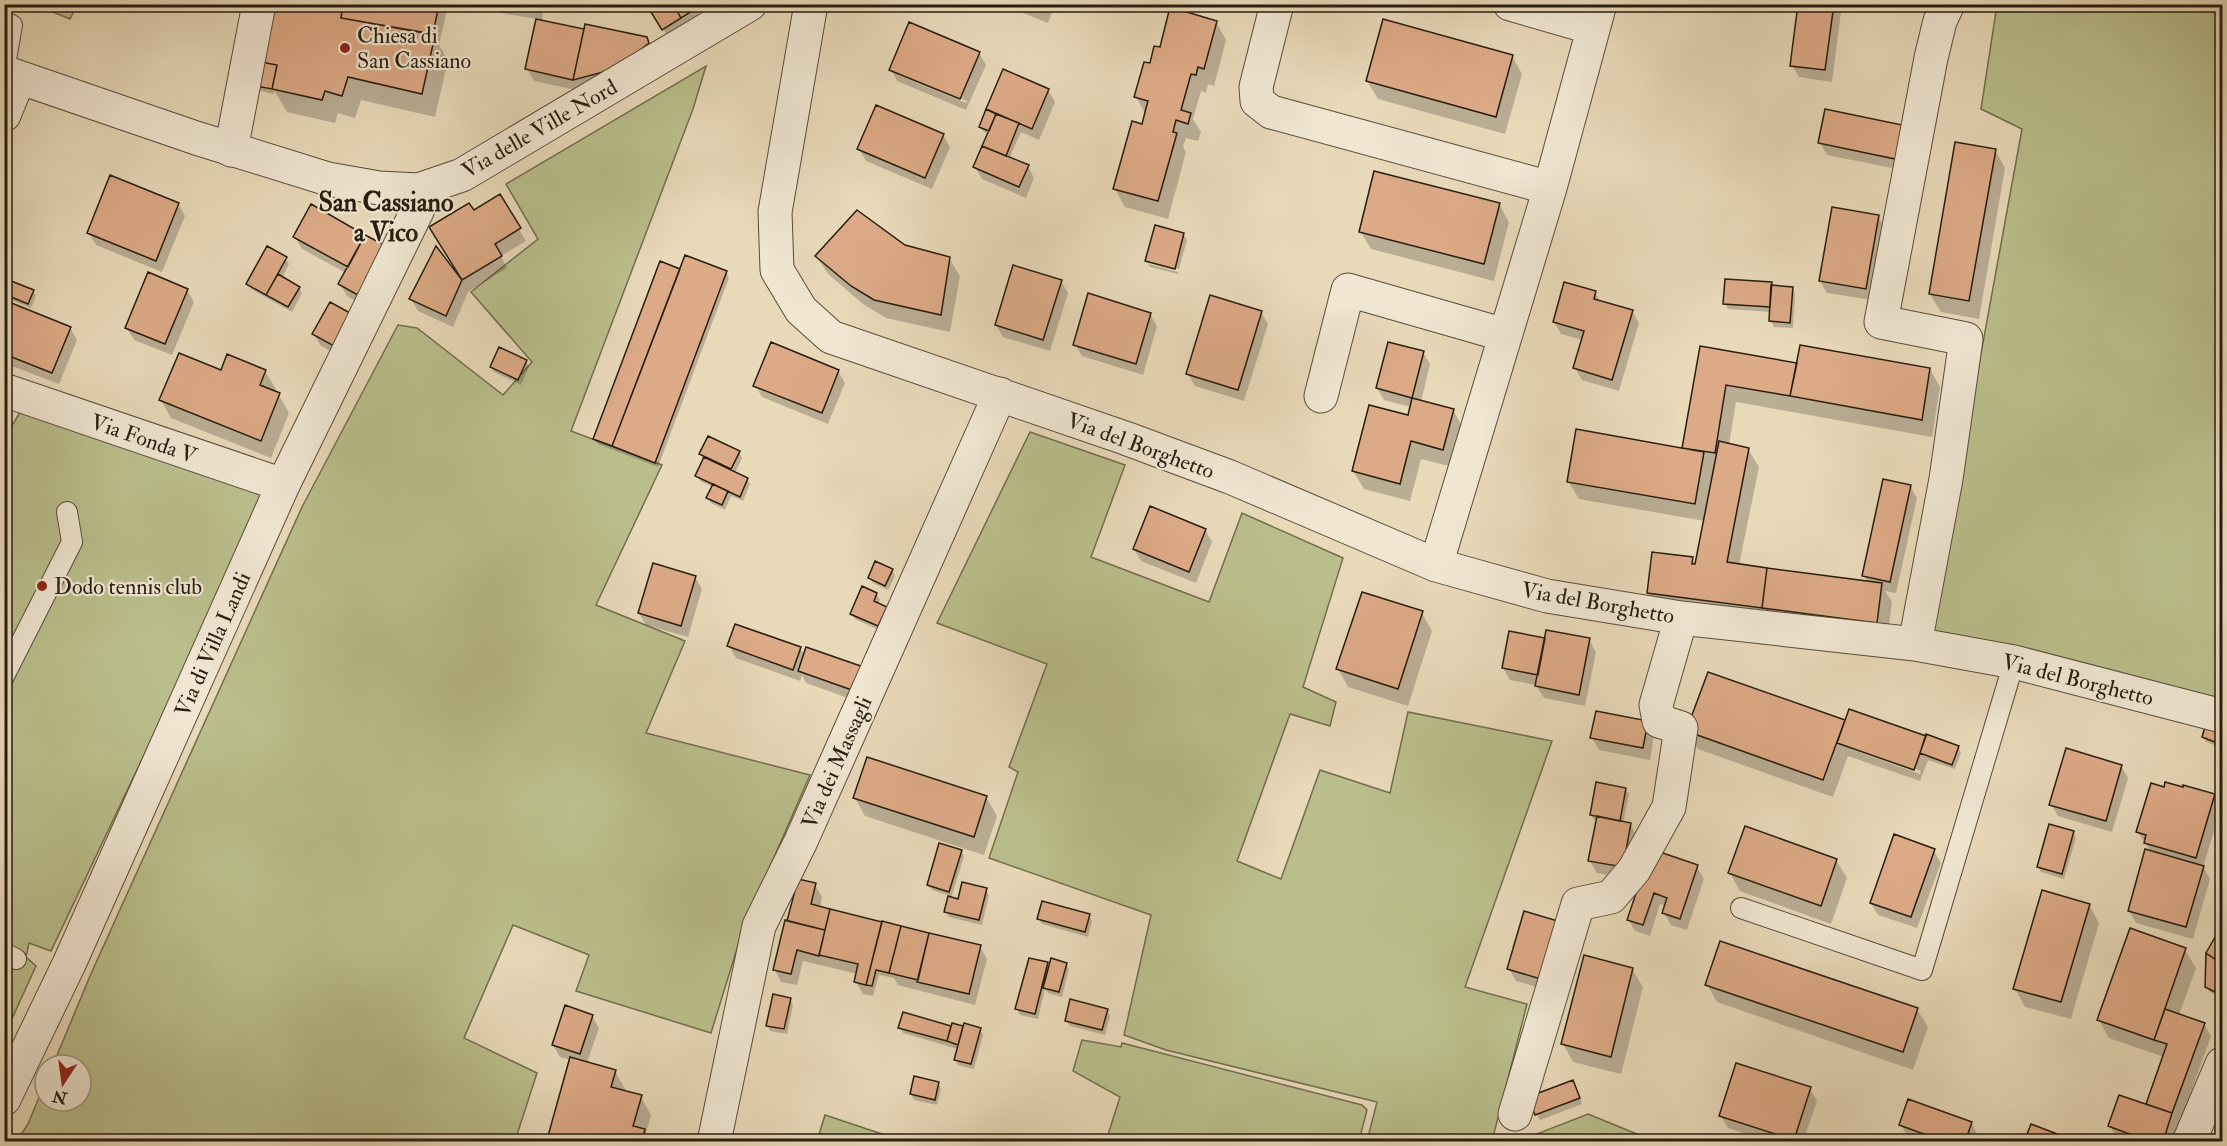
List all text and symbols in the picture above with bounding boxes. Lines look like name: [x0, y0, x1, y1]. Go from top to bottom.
place label: Chiesa di San Cassiano: [357, 22, 471, 75]
marker: Chiesa di San Cassiano: [338, 41, 352, 55]
street label: Via delle Ville Nord: [457, 73, 622, 185]
district label: San Cassiano a Vico: [319, 187, 454, 249]
street label: Via del Borghetto: [1063, 406, 1218, 486]
street label: Via Fonda V: [87, 408, 202, 471]
street label: Via di Villa Landi: [168, 568, 257, 721]
place label: Dodo tennis club: [54, 573, 202, 601]
street label: Via del Borghetto: [1519, 576, 1676, 630]
marker: Dodo tennis club: [35, 579, 49, 593]
street label: Via del Borghetto: [1999, 648, 2156, 712]
street label: Via dei Massagli: [795, 692, 879, 833]
north arrow: [33, 1053, 93, 1113]
text: N: [50, 1085, 70, 1108]

